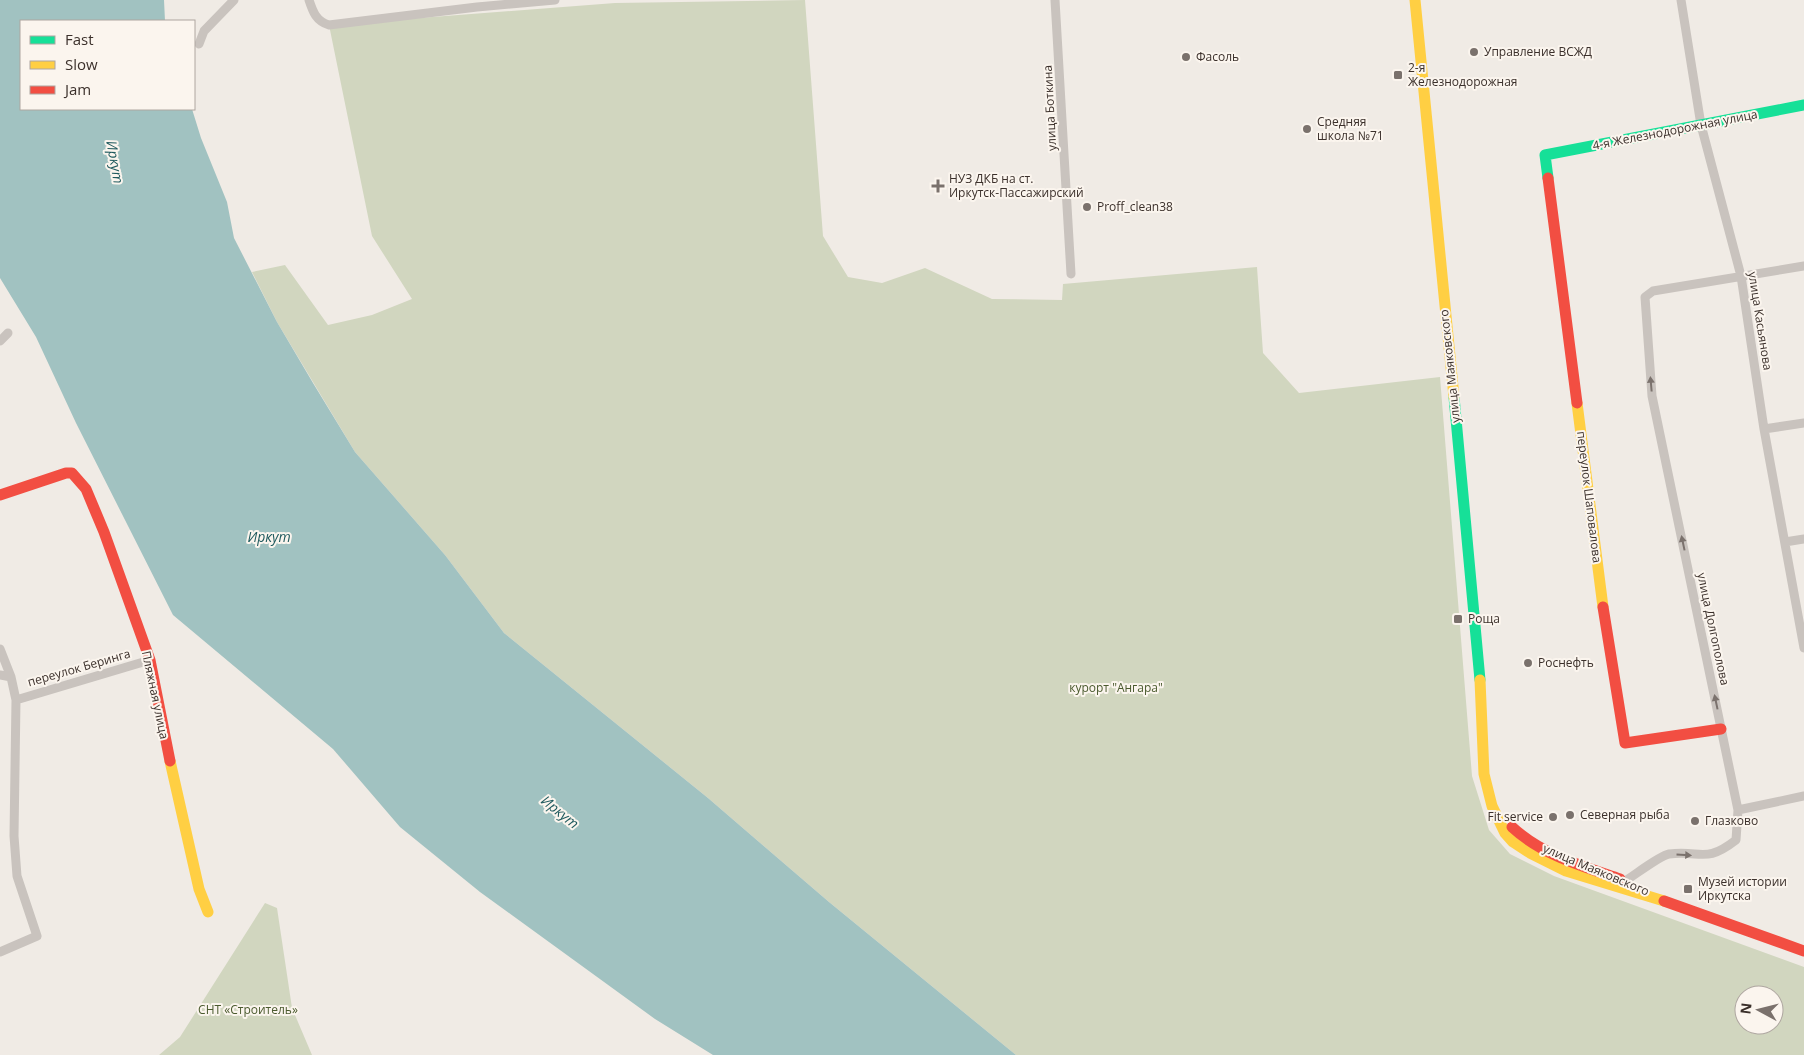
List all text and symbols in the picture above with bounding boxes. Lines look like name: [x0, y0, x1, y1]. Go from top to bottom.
legend: [20, 20, 195, 110]
text: Fast: [65, 29, 94, 49]
place label: Управление ВСЖД: [1484, 43, 1592, 60]
marker: Управление ВСЖД: [1468, 46, 1480, 58]
place label: Фасоль: [1196, 48, 1239, 65]
marker: Фасоль: [1180, 51, 1192, 63]
text: Slow: [65, 54, 98, 74]
place label: 2-я Железнодорожная: [1408, 59, 1517, 90]
street label: улица Боткина: [1039, 65, 1060, 151]
marker: 2-я Железнодорожная: [1392, 69, 1404, 81]
text: Jam: [63, 79, 91, 99]
street label: 4-я Железнодорожная улица: [1591, 105, 1759, 154]
place label: Средняя школа №71: [1317, 113, 1384, 144]
marker: Средняя школа №71: [1301, 123, 1313, 135]
water label: Иркут: [102, 139, 129, 185]
place label: НУЗ ДКБ на ст. Иркутск-Пассажирский: [949, 170, 1084, 201]
marker: НУЗ ДКБ на ст. Иркутск-Пассажирский: [931, 179, 945, 193]
place label: Proff_clean38: [1097, 198, 1173, 215]
marker: Proff_clean38: [1081, 201, 1093, 213]
street label: улица Касьянова: [1744, 270, 1777, 371]
street label: улица Маяковского: [1435, 309, 1464, 424]
one-way arrow: [1647, 375, 1655, 391]
street label: переулок Шаповалова: [1573, 430, 1606, 564]
water label: Иркут: [247, 527, 291, 546]
one-way arrow: [1679, 535, 1687, 551]
street label: улица Долгополова: [1693, 571, 1734, 687]
place label: Роща: [1468, 610, 1500, 627]
marker: Роща: [1452, 613, 1464, 625]
street label: переулок Беринга: [25, 645, 132, 690]
street label: Пляжная улица: [138, 649, 173, 741]
place label: Роснефть: [1538, 654, 1594, 671]
marker: Роснефть: [1522, 657, 1534, 669]
park label: курорт "Ангара": [1069, 679, 1163, 696]
one-way arrow: [1712, 695, 1720, 710]
water label: Иркут: [538, 791, 583, 833]
place label: Северная рыба: [1580, 806, 1670, 823]
place label: Fit service: [1488, 808, 1543, 825]
marker: Северная рыба: [1564, 809, 1576, 821]
marker: Fit service: [1547, 811, 1559, 823]
place label: Глазково: [1705, 812, 1758, 829]
marker: Глазково: [1689, 815, 1701, 827]
street label: улица Маяковского: [1541, 839, 1652, 900]
one-way arrow: [1676, 852, 1692, 860]
place label: Музей истории Иркутска: [1698, 873, 1787, 904]
marker: Музей истории Иркутска: [1682, 883, 1694, 895]
north arrow: [1734, 985, 1784, 1035]
park label: СНТ «Строитель»: [198, 1001, 298, 1018]
text: N: [1735, 1002, 1756, 1015]

